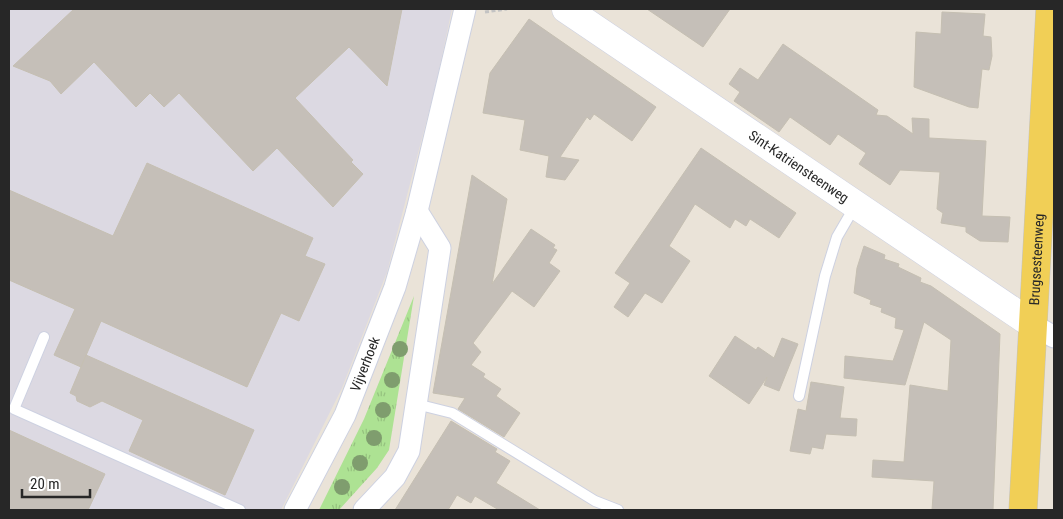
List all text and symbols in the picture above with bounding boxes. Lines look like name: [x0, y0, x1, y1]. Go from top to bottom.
street label: Sint-Katriensteenweg: [746, 127, 852, 206]
street label: Brugsesteenweg: [1026, 213, 1047, 306]
street label: Vijverhoek: [347, 334, 383, 394]
scale bar: [22, 466, 90, 498]
text: 20 m: [30, 475, 60, 493]

